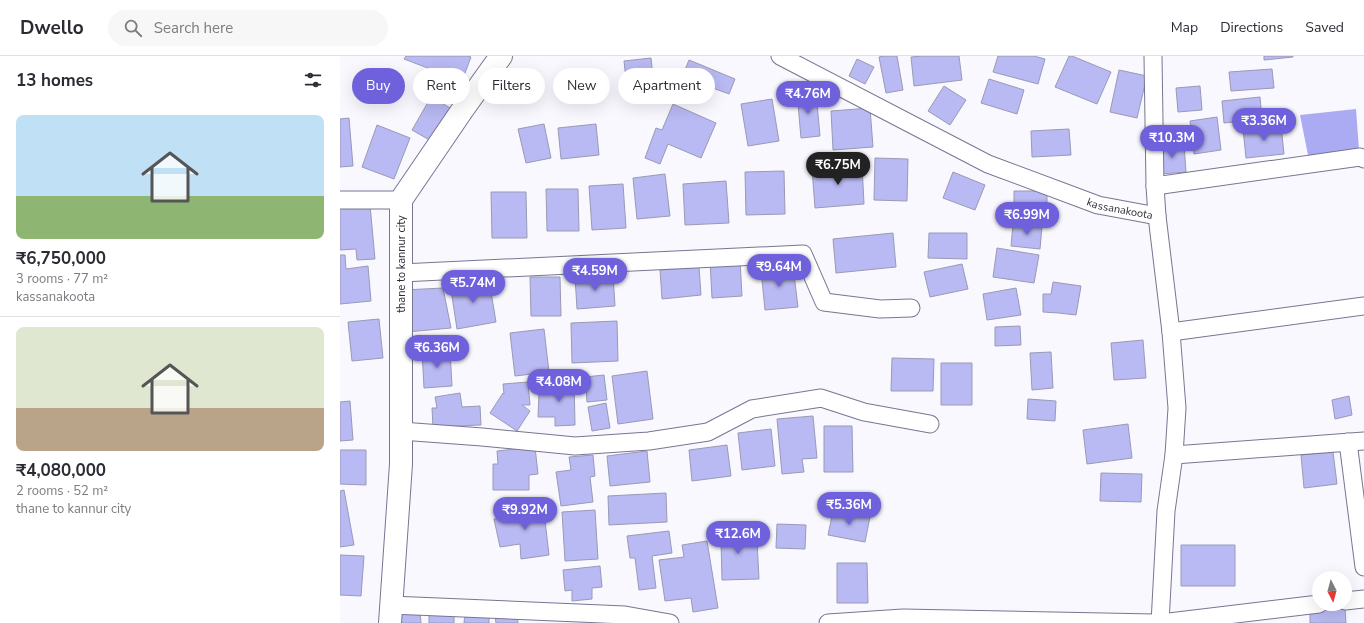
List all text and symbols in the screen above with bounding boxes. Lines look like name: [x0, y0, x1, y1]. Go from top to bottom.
search box: [108, 10, 388, 46]
text: Dwello: [20, 15, 84, 41]
icon: search: [122, 17, 144, 39]
text: Search here: [154, 18, 233, 38]
text: Map: [1171, 18, 1198, 37]
text: Directions: [1220, 18, 1283, 37]
text: Saved: [1305, 18, 1344, 37]
chip: Buy: [352, 68, 405, 104]
chip: Rent: [413, 68, 470, 104]
chip: Filters: [478, 68, 545, 104]
chip: New: [553, 68, 610, 104]
chip: Apartment: [618, 68, 715, 104]
text: 13 homes: [16, 69, 93, 92]
icon: filters: [302, 69, 324, 91]
pin: ₹4.76M: [775, 81, 841, 115]
text: ₹4.76M: [785, 85, 831, 103]
pin: ₹3.36M: [1231, 108, 1297, 142]
text: ₹3.36M: [1241, 112, 1287, 130]
pin: ₹10.3M: [1139, 125, 1205, 159]
text: ₹10.3M: [1149, 129, 1195, 147]
icon: home: [134, 141, 206, 213]
pin: ₹6.75M: [805, 152, 871, 186]
text: ₹6.75M: [815, 156, 861, 174]
street label: kassanakoota: [1085, 194, 1154, 223]
pin: ₹6.99M: [994, 202, 1060, 236]
text: ₹6.99M: [1004, 206, 1050, 224]
street label: thane to kannur city: [394, 215, 409, 313]
text: ₹6,750,000: [16, 247, 106, 270]
pin: ₹9.64M: [746, 254, 812, 288]
pin: ₹4.59M: [562, 258, 628, 292]
text: ₹9.64M: [756, 258, 802, 276]
text: ₹4.59M: [572, 262, 618, 280]
text: 3 rooms · 77 m²: [16, 270, 108, 288]
pin: ₹5.74M: [440, 270, 506, 304]
text: ₹5.74M: [450, 274, 496, 292]
text: kassanakoota: [16, 288, 95, 306]
pin: ₹6.36M: [404, 335, 470, 369]
text: ₹6.36M: [414, 339, 460, 357]
icon: home: [134, 353, 206, 425]
pin: ₹4.08M: [526, 369, 592, 403]
text: ₹4.08M: [536, 373, 582, 391]
text: ₹4,080,000: [16, 459, 106, 482]
text: 2 rooms · 52 m²: [16, 482, 108, 500]
pin: ₹5.36M: [816, 492, 882, 526]
text: ₹5.36M: [826, 496, 872, 514]
pin: ₹9.92M: [492, 497, 558, 531]
text: thane to kannur city: [16, 500, 131, 518]
text: ₹9.92M: [502, 501, 548, 519]
pin: ₹12.6M: [705, 521, 771, 555]
text: ₹12.6M: [715, 525, 761, 543]
north arrow: [1312, 571, 1352, 611]
map controls: [1312, 571, 1352, 611]

